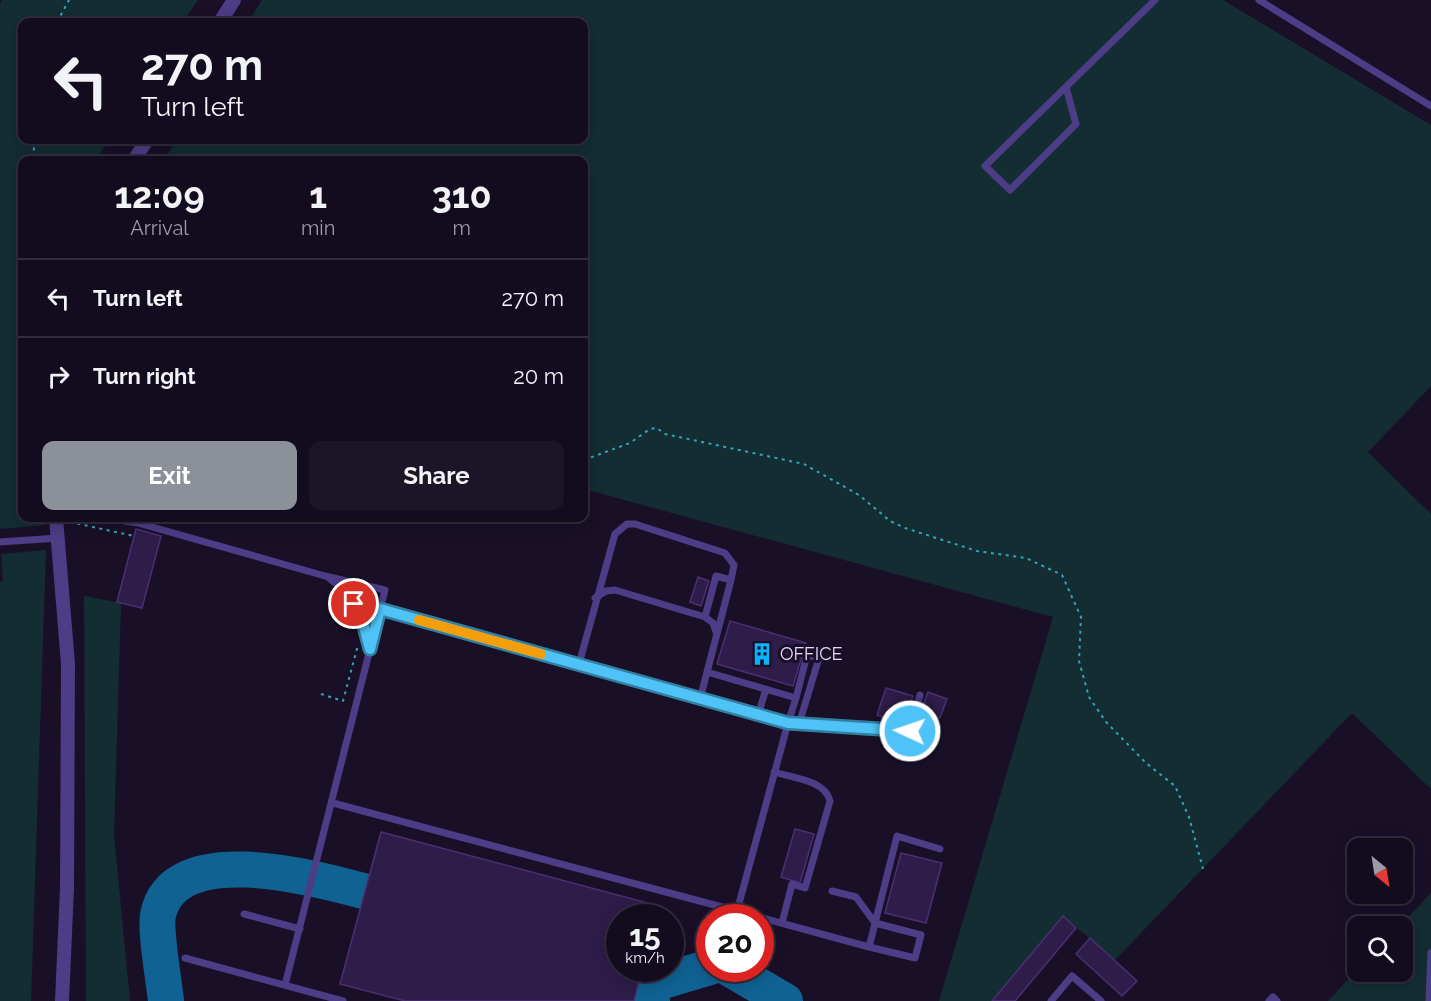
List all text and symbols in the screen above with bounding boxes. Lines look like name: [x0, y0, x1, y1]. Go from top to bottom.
text: 270 m: [141, 41, 263, 90]
icon: left: [42, 42, 120, 120]
text: Turn left: [141, 91, 244, 122]
text: 12:09: [114, 174, 205, 216]
text: 1: [309, 174, 327, 216]
text: 310: [432, 174, 492, 216]
text: Arrival: [130, 216, 189, 240]
text: min: [301, 216, 335, 240]
text: m: [452, 216, 471, 240]
icon: left: [42, 282, 75, 315]
text: Turn left: [93, 285, 183, 311]
text: 270 m: [502, 285, 564, 311]
icon: right: [42, 360, 75, 393]
text: Turn right: [93, 363, 196, 389]
text: 20 m: [513, 363, 564, 389]
button: Exit: [42, 441, 297, 510]
button: Share: [309, 441, 564, 510]
pin: [328, 578, 379, 629]
icon: arrive: [337, 587, 370, 620]
building icon: OFFICE: [749, 641, 775, 667]
place label: OFFICE: [780, 643, 843, 664]
position arrow: [878, 699, 942, 763]
north arrow: [1347, 838, 1413, 904]
map controls: [1347, 838, 1413, 982]
speed limit sign: 20: [696, 904, 774, 982]
button: search: [1347, 916, 1413, 982]
text: 15: [629, 918, 661, 953]
text: km/h: [625, 949, 665, 967]

